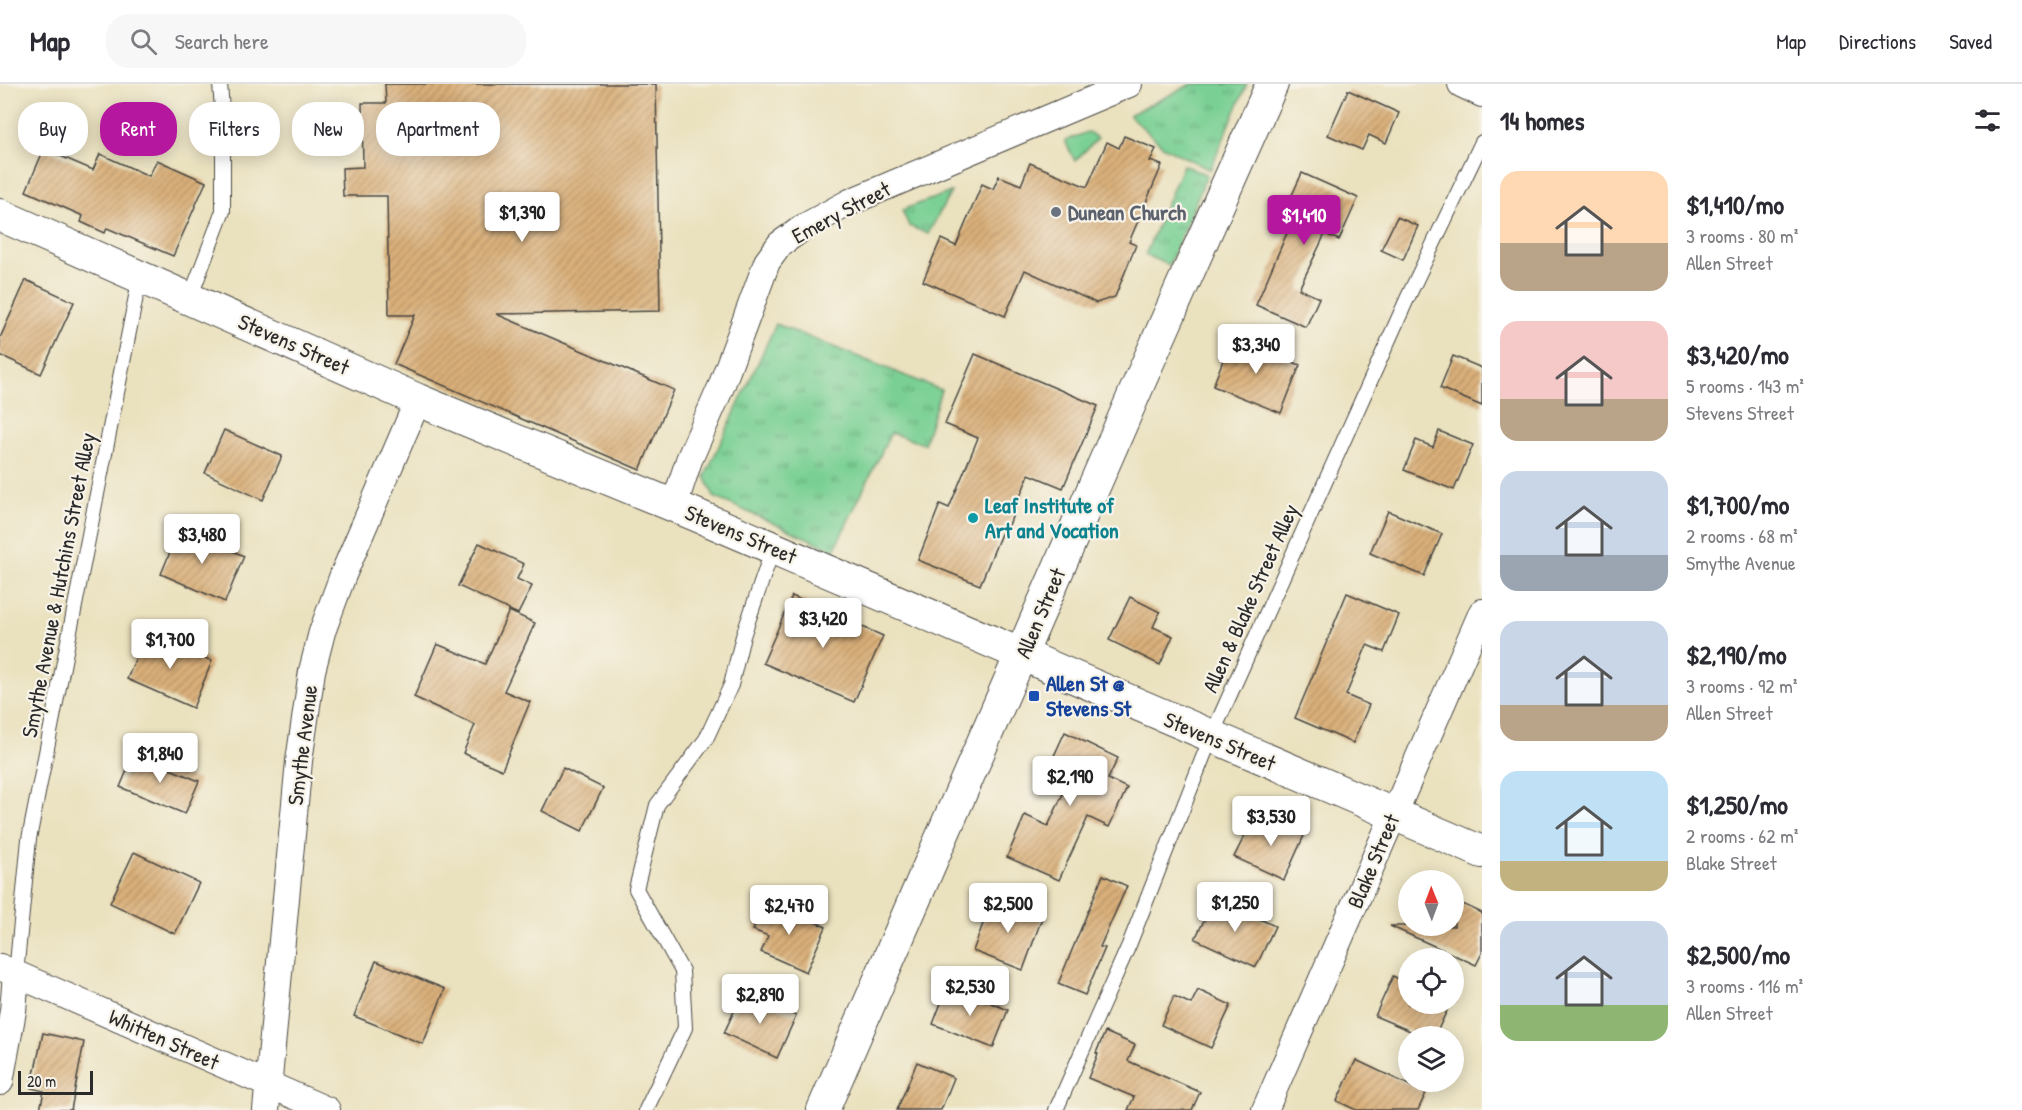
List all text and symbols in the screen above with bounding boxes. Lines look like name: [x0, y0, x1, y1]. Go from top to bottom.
search box: [106, 14, 526, 68]
text: Map: [30, 22, 70, 60]
icon: search: [127, 25, 160, 58]
text: Search here: [175, 26, 269, 56]
text: Map: [1776, 27, 1806, 56]
text: Directions: [1839, 27, 1916, 56]
text: Saved: [1949, 27, 1992, 56]
chip: Buy: [18, 102, 88, 156]
chip: Rent: [100, 102, 177, 156]
chip: Filters: [189, 102, 280, 156]
chip: New: [292, 102, 364, 156]
chip: Apartment: [376, 102, 500, 156]
text: 14 homes: [1500, 103, 1585, 138]
icon: filters: [1971, 104, 2004, 137]
street label: Emery Street: [786, 173, 896, 250]
text: $1,410/mo: [1686, 187, 1784, 222]
pin: $1,390: [473, 192, 571, 243]
pin: $1,410: [1255, 195, 1353, 246]
icon: home: [1548, 195, 1620, 267]
place label: Dunean Church: [1068, 197, 1187, 227]
text: $1,390: [499, 198, 545, 225]
text: $1,410: [1281, 201, 1327, 228]
marker: Dunean Church: [1049, 205, 1063, 219]
text: 3 rooms · 80 m²: [1686, 222, 1798, 249]
text: Allen Street: [1686, 249, 1773, 276]
street label: Stevens Street: [234, 306, 355, 382]
pin: $3,340: [1207, 324, 1305, 375]
text: $3,340: [1232, 330, 1280, 357]
text: $3,420/mo: [1686, 337, 1789, 372]
icon: home: [1548, 345, 1620, 417]
text: 5 rooms · 143 m²: [1686, 372, 1804, 399]
text: Stevens Street: [1686, 399, 1794, 426]
street label: Smythe Avenue & Hutchins Street Alley: [14, 430, 102, 740]
text: $1,700/mo: [1686, 487, 1789, 522]
place label: Leaf Institute of Art and Vocation: [985, 490, 1119, 545]
icon: home: [1548, 495, 1620, 567]
street label: Stevens Street: [681, 497, 802, 571]
street label: Allen & Blake Street Alley: [1195, 499, 1305, 697]
marker: Leaf Institute of Art and Vocation: [966, 511, 980, 525]
pin: $3,480: [153, 514, 251, 565]
text: $3,480: [178, 520, 226, 547]
text: 2 rooms · 68 m²: [1686, 522, 1798, 549]
text: Smythe Avenue: [1686, 549, 1796, 576]
street label: Allen Street: [1008, 563, 1073, 663]
pin: $3,420: [774, 598, 872, 649]
text: $3,420: [799, 604, 847, 631]
pin: $1,700: [121, 619, 219, 670]
text: $1,700: [145, 625, 195, 652]
text: $2,190/mo: [1686, 637, 1786, 672]
icon: home: [1548, 645, 1620, 717]
place label: Allen St @ Stevens St: [1046, 668, 1133, 723]
text: 3 rooms · 92 m²: [1686, 672, 1797, 699]
street label: Smythe Avenue: [280, 683, 324, 807]
marker: Allen St @ Stevens St: [1027, 689, 1041, 703]
text: Allen Street: [1686, 699, 1773, 726]
street label: Stevens Street: [1160, 704, 1281, 778]
pin: $1,840: [111, 733, 209, 784]
text: $1,840: [137, 739, 183, 766]
pin: $2,190: [1021, 756, 1119, 807]
text: $2,190: [1046, 762, 1094, 789]
text: $1,250/mo: [1686, 787, 1788, 822]
icon: home: [1548, 795, 1620, 867]
pin: $3,530: [1222, 796, 1320, 847]
text: $3,530: [1246, 802, 1296, 829]
street label: Blake Street: [1340, 809, 1406, 913]
text: 2 rooms · 62 m²: [1686, 822, 1798, 849]
text: Blake Street: [1686, 849, 1777, 876]
north arrow: [1398, 870, 1464, 936]
map controls: [1398, 870, 1464, 1092]
pin: $1,250: [1186, 882, 1284, 933]
pin: $2,500: [959, 883, 1057, 934]
pin: $2,470: [740, 885, 838, 936]
text: $1,250: [1211, 888, 1259, 915]
text: $2,500: [983, 889, 1033, 916]
text: $2,470: [764, 891, 814, 918]
text: $2,500/mo: [1686, 937, 1790, 972]
icon: home: [1548, 945, 1620, 1017]
button: locate: [1398, 948, 1464, 1014]
pin: $2,530: [921, 966, 1019, 1017]
text: $2,530: [945, 972, 995, 999]
text: 3 rooms · 116 m²: [1686, 972, 1803, 999]
pin: $2,890: [711, 974, 809, 1025]
text: $2,890: [736, 980, 784, 1007]
text: Allen Street: [1686, 999, 1773, 1026]
street label: Whitten Street: [104, 1001, 224, 1077]
button: layers: [1398, 1026, 1464, 1092]
scale bar: [18, 1068, 93, 1096]
text: 20 m: [27, 1070, 56, 1092]

